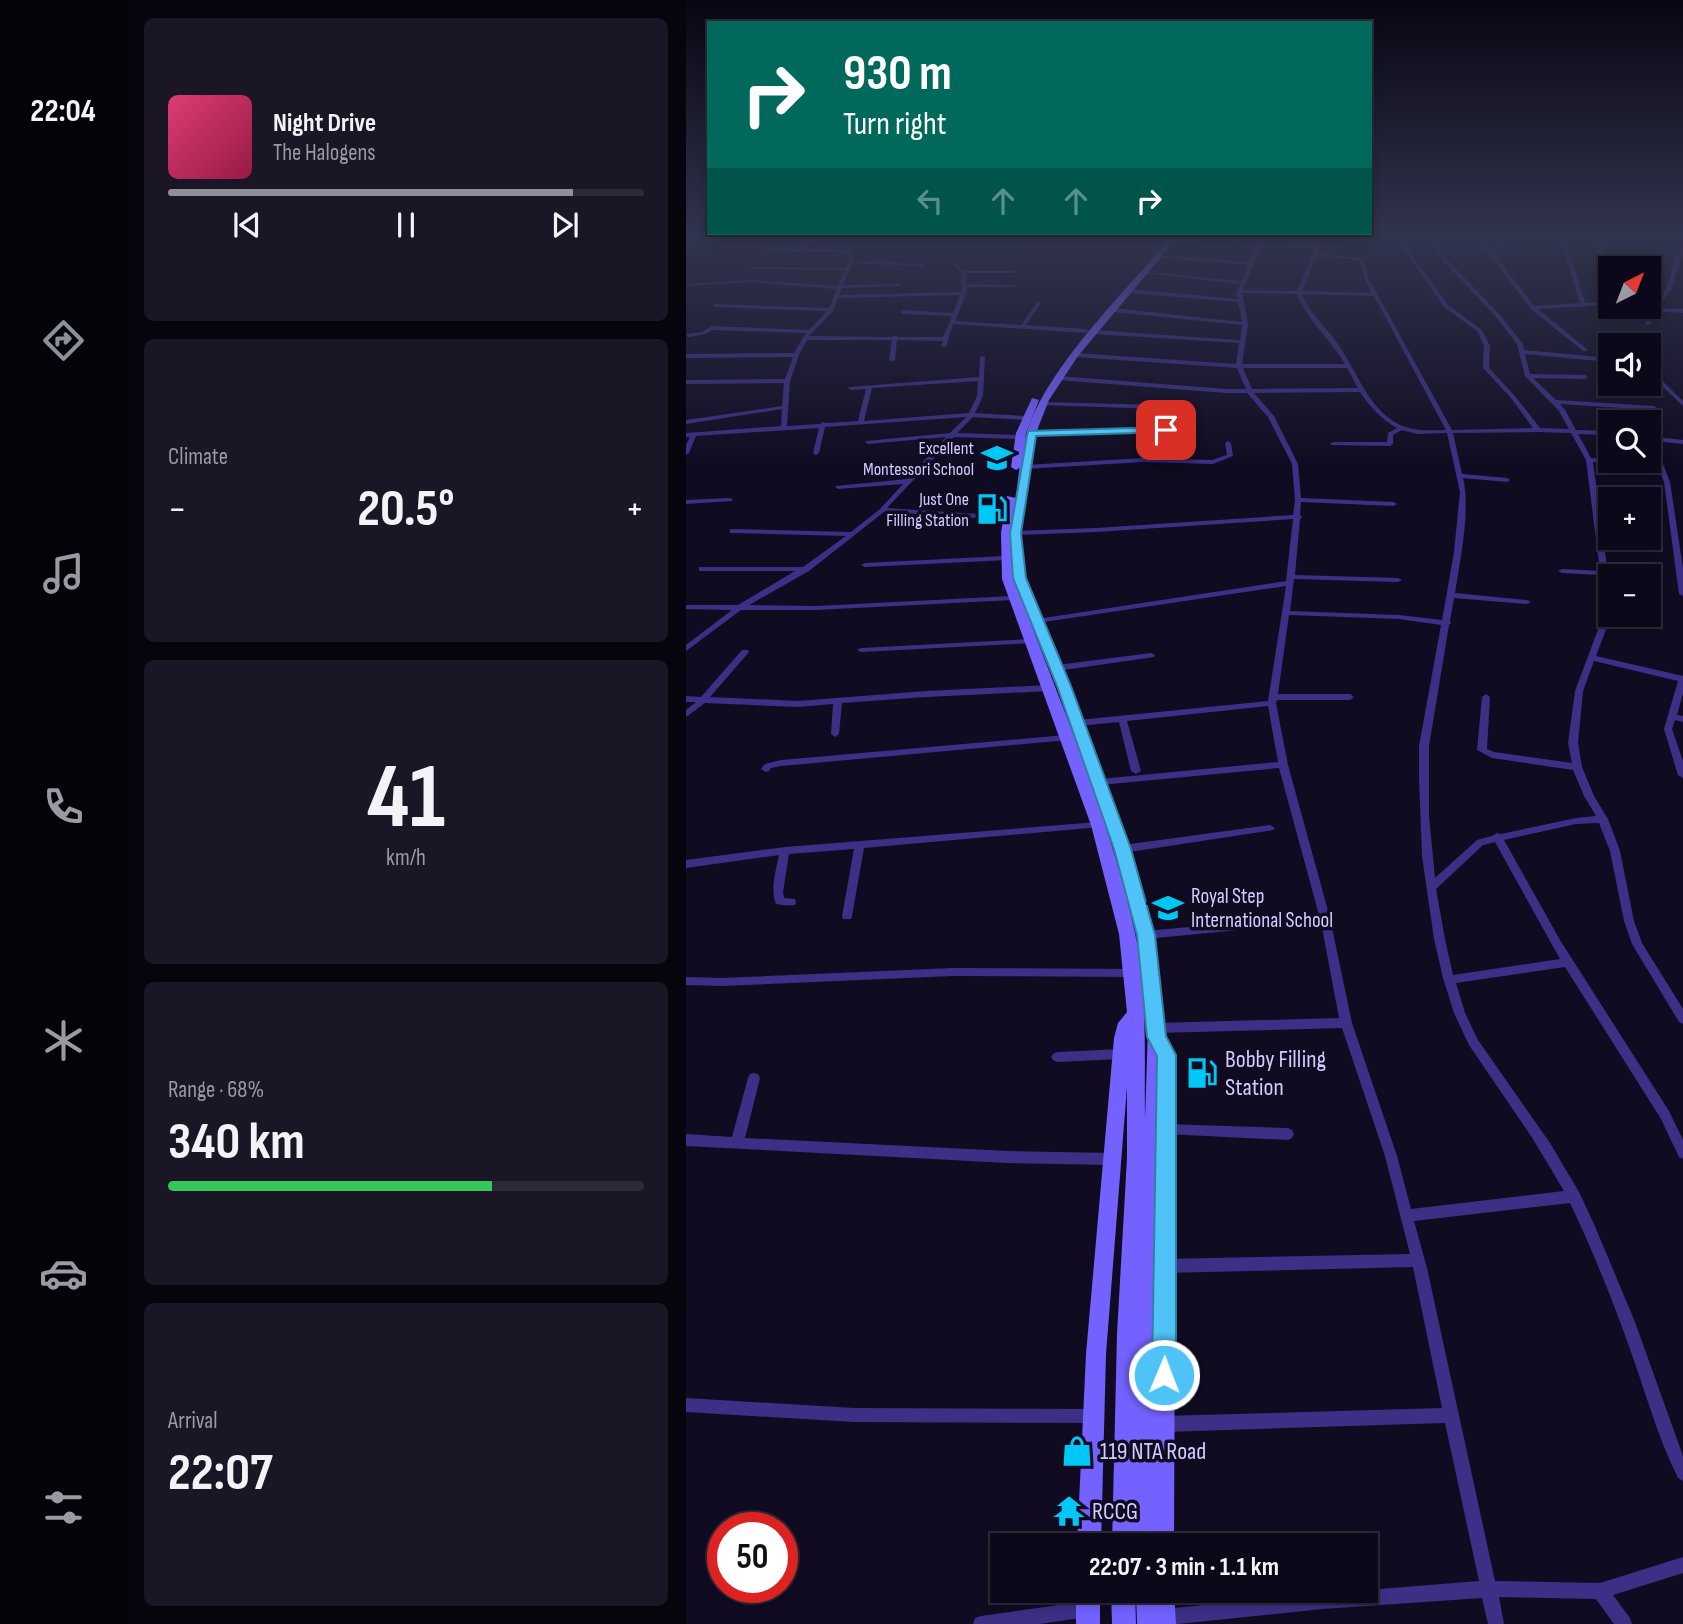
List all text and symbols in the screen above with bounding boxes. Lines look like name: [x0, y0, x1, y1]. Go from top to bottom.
text: 930 m: [843, 45, 952, 104]
icon: right: [728, 49, 819, 140]
text: 22:04: [30, 92, 96, 131]
text: Turn right: [843, 105, 947, 144]
text: Night Drive: [273, 108, 376, 139]
text: The Halogens: [273, 139, 376, 167]
icon: left: [911, 182, 949, 220]
icon: ahead: [984, 182, 1022, 220]
icon: ahead: [1057, 182, 1095, 220]
icon: right: [1130, 182, 1168, 220]
icon: previous: [228, 206, 266, 244]
icon: pause: [387, 206, 425, 244]
icon: next: [546, 206, 584, 244]
north arrow: [1598, 256, 1661, 318]
map controls: [1598, 256, 1661, 627]
icon: directions: [39, 316, 88, 365]
button: sound: [1598, 333, 1661, 396]
pin: [1136, 400, 1196, 460]
button: search: [1598, 410, 1661, 473]
icon: arrive: [1147, 411, 1185, 449]
place label: Excellent Montessori School: [863, 438, 975, 480]
school or university icon: Excellent Montessori School: [980, 441, 1014, 475]
text: Climate: [168, 443, 228, 471]
text: 20.5°: [357, 478, 455, 541]
text: −: [168, 487, 187, 532]
text: +: [625, 487, 644, 532]
button: +: [1598, 487, 1661, 550]
place label: Just One Filling Station: [886, 489, 969, 531]
fuel station icon: Just One Filling Station: [975, 492, 1009, 526]
icon: music: [39, 549, 88, 598]
button: −: [1598, 564, 1661, 627]
text: 41: [367, 744, 445, 853]
icon: phone: [39, 782, 88, 831]
text: km/h: [386, 844, 426, 872]
place label: Royal Step International School: [1191, 884, 1333, 933]
school or university icon: Royal Step International School: [1151, 891, 1185, 925]
icon: climate: [39, 1016, 88, 1065]
place label: Bobby Filling Station: [1225, 1045, 1326, 1102]
fuel station icon: Bobby Filling Station: [1185, 1056, 1219, 1090]
text: Range · 68%: [168, 1076, 264, 1104]
text: 340 km: [168, 1111, 305, 1174]
icon: car: [39, 1249, 88, 1298]
position arrow: [1127, 1338, 1201, 1412]
text: Arrival: [168, 1407, 217, 1435]
shop icon: 119 NTA Road: [1060, 1434, 1094, 1468]
place label: 119 NTA Road: [1100, 1437, 1206, 1466]
text: 22:07: [168, 1442, 273, 1505]
icon: filters: [39, 1483, 88, 1532]
temple icon: RCCG: [1052, 1494, 1086, 1528]
place label: RCCG: [1092, 1497, 1138, 1526]
speed limit sign: 50: [707, 1512, 798, 1603]
text: 22:07 · 3 min · 1.1 km: [1089, 1552, 1279, 1583]

